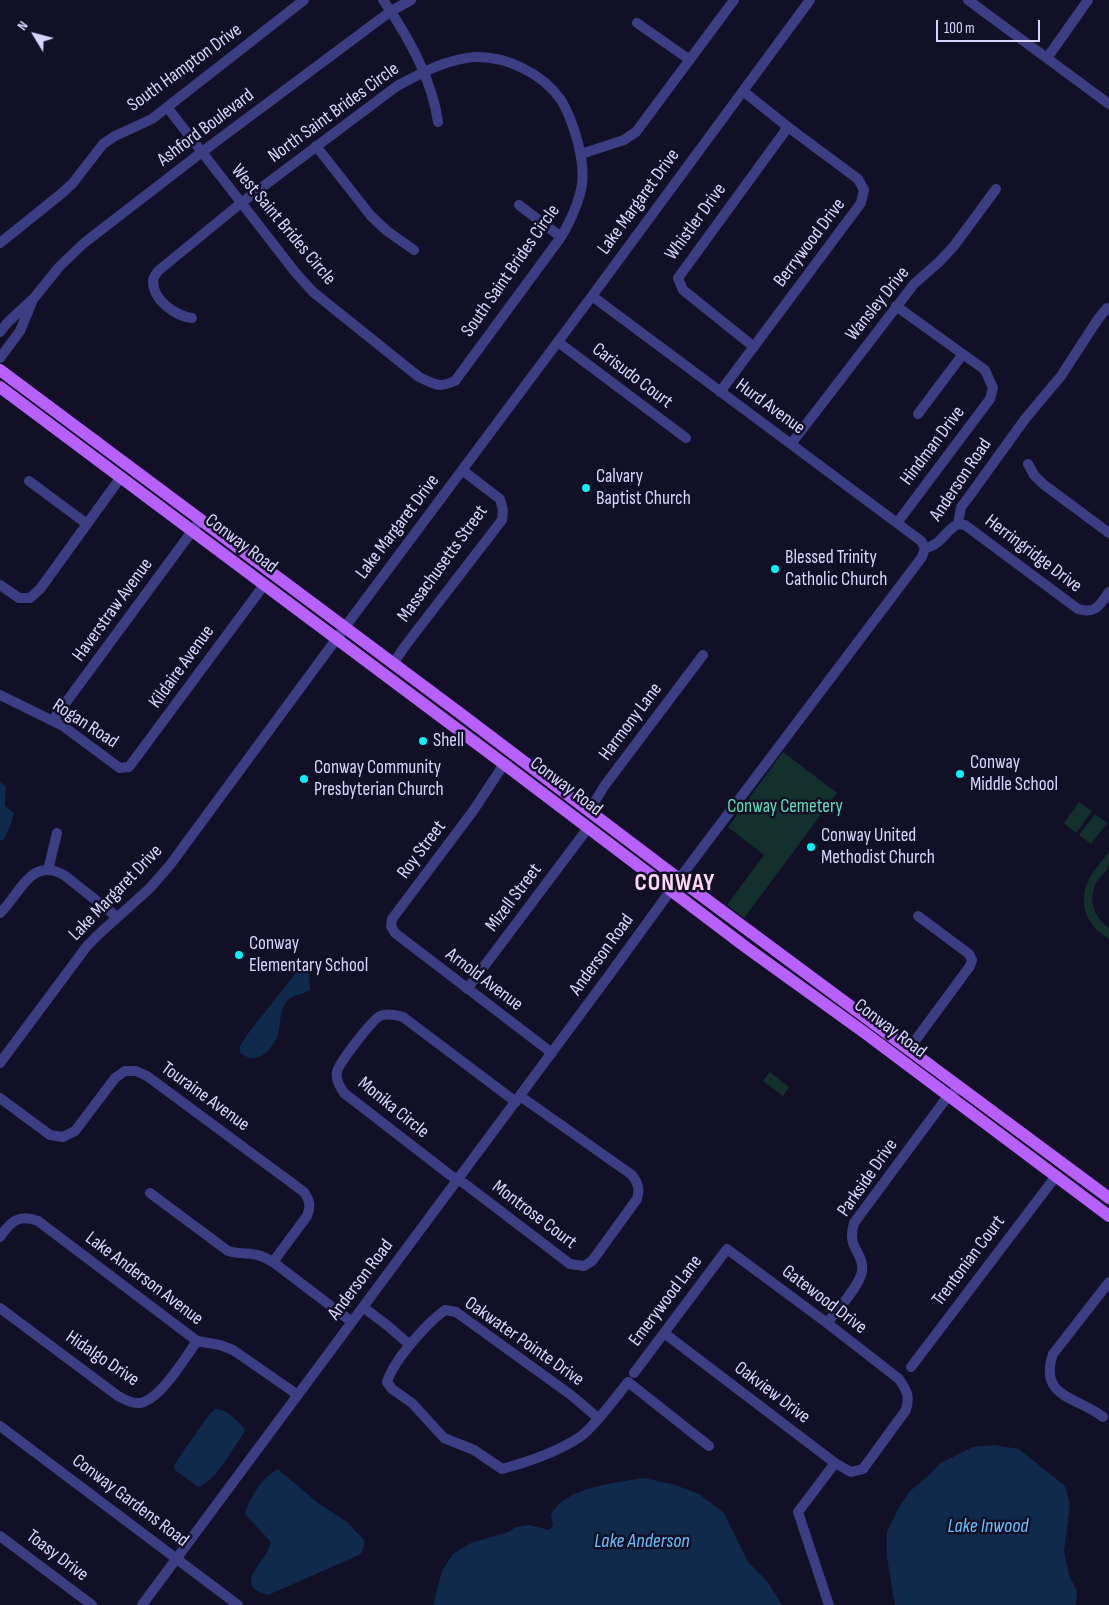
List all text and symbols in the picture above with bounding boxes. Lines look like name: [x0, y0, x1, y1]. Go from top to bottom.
north arrow: [10, 10, 60, 60]
scale bar: [939, 10, 1043, 42]
text: N: [14, 18, 32, 34]
street label: South Hampton Drive: [123, 19, 247, 117]
text: 100 m: [944, 19, 975, 38]
street label: North Saint Brides Circle: [264, 58, 404, 168]
street label: Ashford Boulevard: [153, 84, 259, 172]
street label: Lake Margaret Drive: [593, 145, 685, 259]
street label: West Saint Brides Circle: [226, 160, 340, 290]
street label: Whistler Drive: [660, 179, 732, 265]
street label: Berrywood Drive: [769, 194, 851, 292]
street label: South Saint Brides Circle: [457, 200, 565, 342]
street label: Wansley Drive: [841, 262, 915, 346]
street label: Carisudo Court: [587, 338, 677, 414]
street label: Hurd Avenue: [731, 374, 809, 440]
street label: Hindman Drive: [896, 402, 970, 490]
street label: Anderson Road: [925, 434, 997, 526]
place label: Calvary Baptist Church: [596, 466, 691, 510]
street label: Lake Margaret Drive: [351, 470, 445, 584]
marker: Calvary Baptist Church: [580, 482, 592, 494]
street label: Massachusetts Street: [393, 501, 493, 627]
street label: Conway Road: [200, 509, 282, 579]
street label: Herringridge Drive: [980, 510, 1086, 598]
place label: Blessed Trinity Catholic Church: [785, 547, 887, 591]
street label: Haverstraw Avenue: [68, 554, 158, 666]
marker: Blessed Trinity Catholic Church: [769, 563, 781, 575]
street label: Kildaire Avenue: [144, 621, 220, 713]
street label: Harmony Lane: [594, 679, 668, 765]
street label: Rogan Road: [48, 694, 122, 754]
place label: Shell: [433, 730, 464, 752]
marker: Shell: [417, 735, 429, 747]
street label: Conway Road: [525, 752, 607, 822]
place label: Conway Middle School: [970, 752, 1058, 796]
place label: Conway Community Presbyterian Church: [314, 757, 444, 801]
marker: Conway Middle School: [954, 768, 966, 780]
marker: Conway Community Presbyterian Church: [298, 773, 310, 785]
park label: Conway Cemetery: [727, 796, 843, 818]
street label: Roy Street: [393, 816, 451, 884]
place label: Conway United Methodist Church: [821, 825, 935, 869]
street label: Lake Margaret Drive: [64, 840, 168, 946]
marker: Conway United Methodist Church: [805, 841, 817, 853]
street label: Mizell Street: [481, 860, 547, 936]
district label: CONWAY: [634, 870, 716, 898]
street label: Anderson Road: [565, 910, 639, 1000]
place label: Conway Elementary School: [249, 933, 368, 977]
street label: Arnold Avenue: [441, 944, 527, 1016]
marker: Conway Elementary School: [233, 949, 245, 961]
street label: Conway Road: [849, 994, 931, 1064]
street label: Touraine Avenue: [156, 1057, 254, 1137]
street label: Monika Circle: [353, 1072, 433, 1144]
street label: Parkside Drive: [833, 1135, 903, 1221]
street label: Montrose Court: [487, 1176, 581, 1254]
street label: Trentonian Court: [928, 1211, 1010, 1311]
street label: Lake Anderson Avenue: [81, 1227, 207, 1331]
street label: Anderson Road: [323, 1235, 399, 1325]
street label: Emerywood Lane: [624, 1251, 708, 1351]
street label: Gatewood Drive: [777, 1261, 871, 1339]
street label: Oakwater Pointe Drive: [460, 1292, 588, 1392]
street label: Hidalgo Drive: [61, 1326, 143, 1392]
street label: Oakview Drive: [730, 1357, 814, 1429]
street label: Conway Gardens Road: [67, 1450, 193, 1552]
water label: Lake Inwood: [948, 1515, 1028, 1539]
street label: Toasy Drive: [21, 1525, 93, 1587]
water label: Lake Anderson: [594, 1530, 690, 1554]

